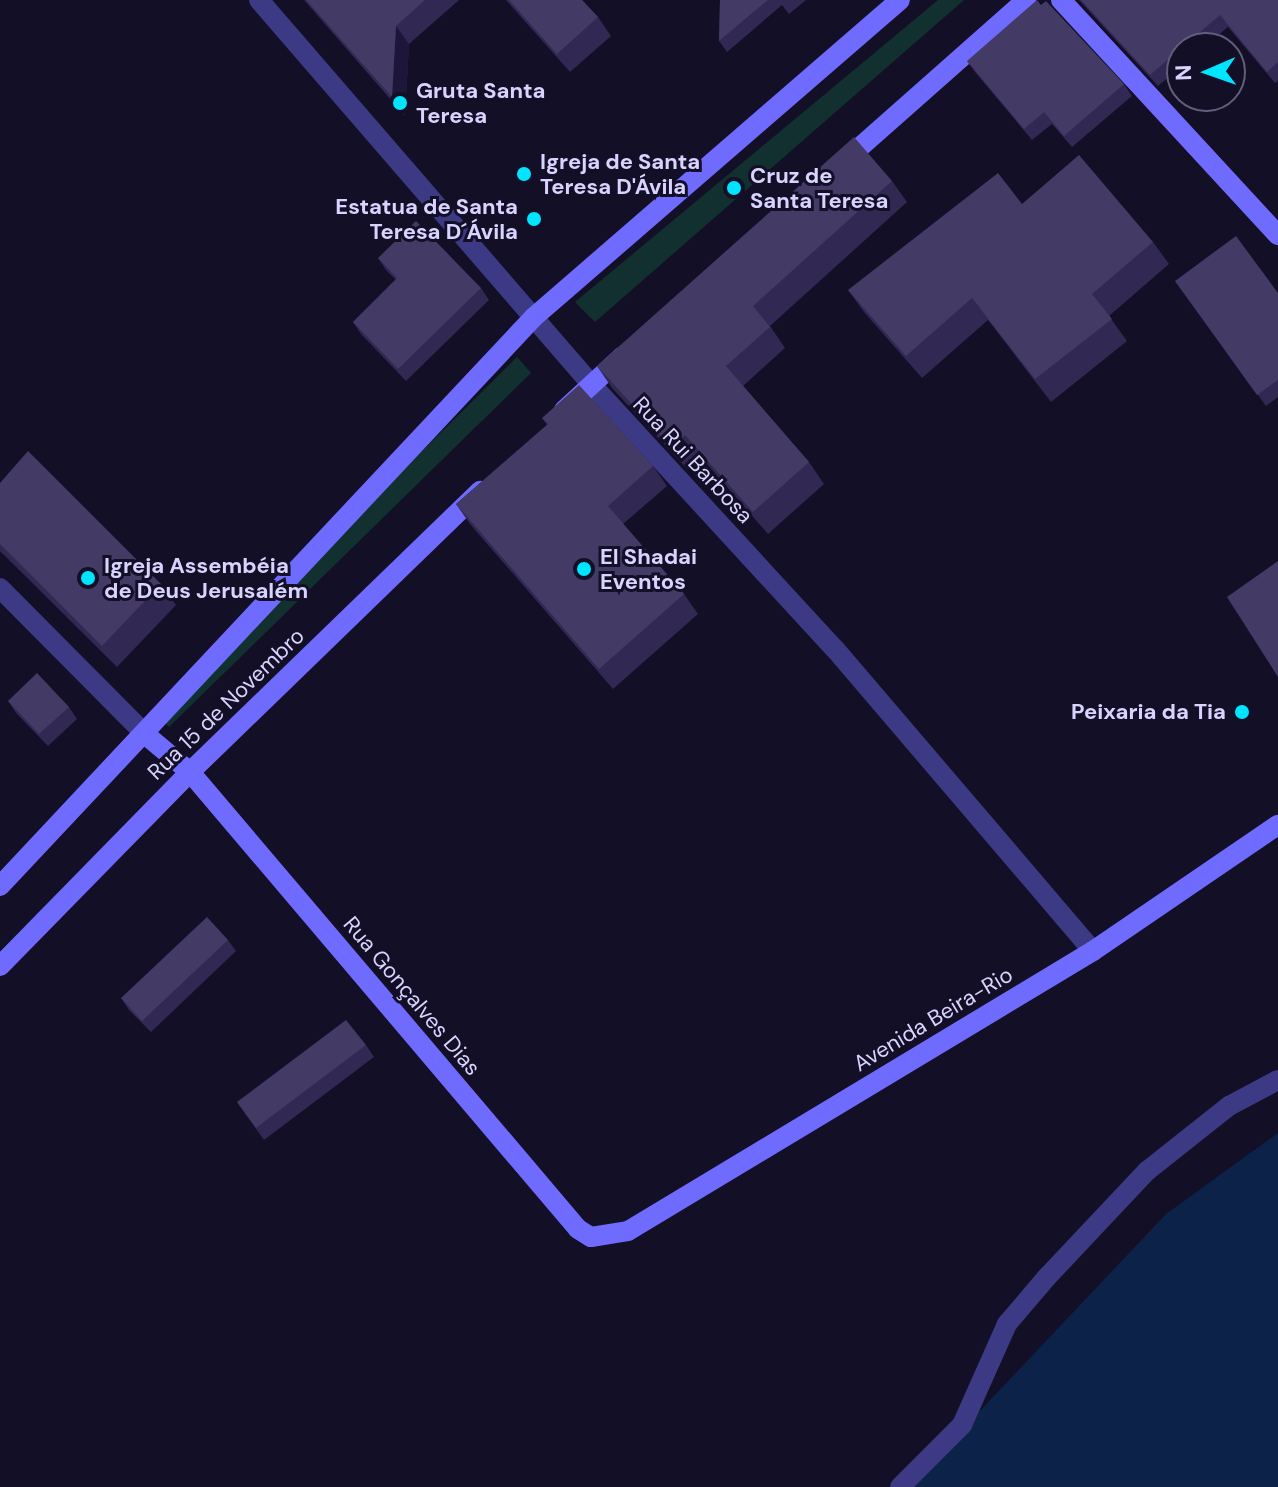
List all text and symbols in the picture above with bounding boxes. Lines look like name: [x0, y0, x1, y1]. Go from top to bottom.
north arrow: [1166, 32, 1246, 112]
text: N: [1169, 64, 1198, 81]
place label: Gruta Santa Teresa: [416, 77, 545, 128]
marker: Gruta Santa Teresa: [391, 94, 409, 112]
place label: Igreja de Santa Teresa D'Ávila: [540, 148, 700, 200]
place label: Cruz de Santa Teresa: [750, 162, 888, 214]
marker: Igreja de Santa Teresa D'Ávila: [515, 165, 533, 183]
marker: Cruz de Santa Teresa: [725, 179, 743, 197]
place label: Estatua de Santa Teresa D´Ávila: [335, 193, 518, 244]
marker: Estatua de Santa Teresa D´Ávila: [525, 210, 543, 228]
street label: Rua Rui Barbosa: [628, 391, 758, 529]
place label: El Shadai Eventos: [600, 543, 697, 594]
place label: Igreja Assembéia de Deus Jerusalém: [104, 552, 308, 604]
marker: El Shadai Eventos: [575, 560, 593, 578]
marker: Igreja Assembéia de Deus Jerusalém: [79, 569, 97, 587]
street label: Rua 15 de Novembro: [142, 623, 310, 785]
place label: Peixaria da Tia: [1071, 699, 1226, 725]
marker: Peixaria da Tia: [1233, 703, 1251, 721]
street label: Rua Gonçalves Dias: [338, 911, 486, 1081]
street label: Avenida Beira-Rio: [849, 961, 1017, 1077]

